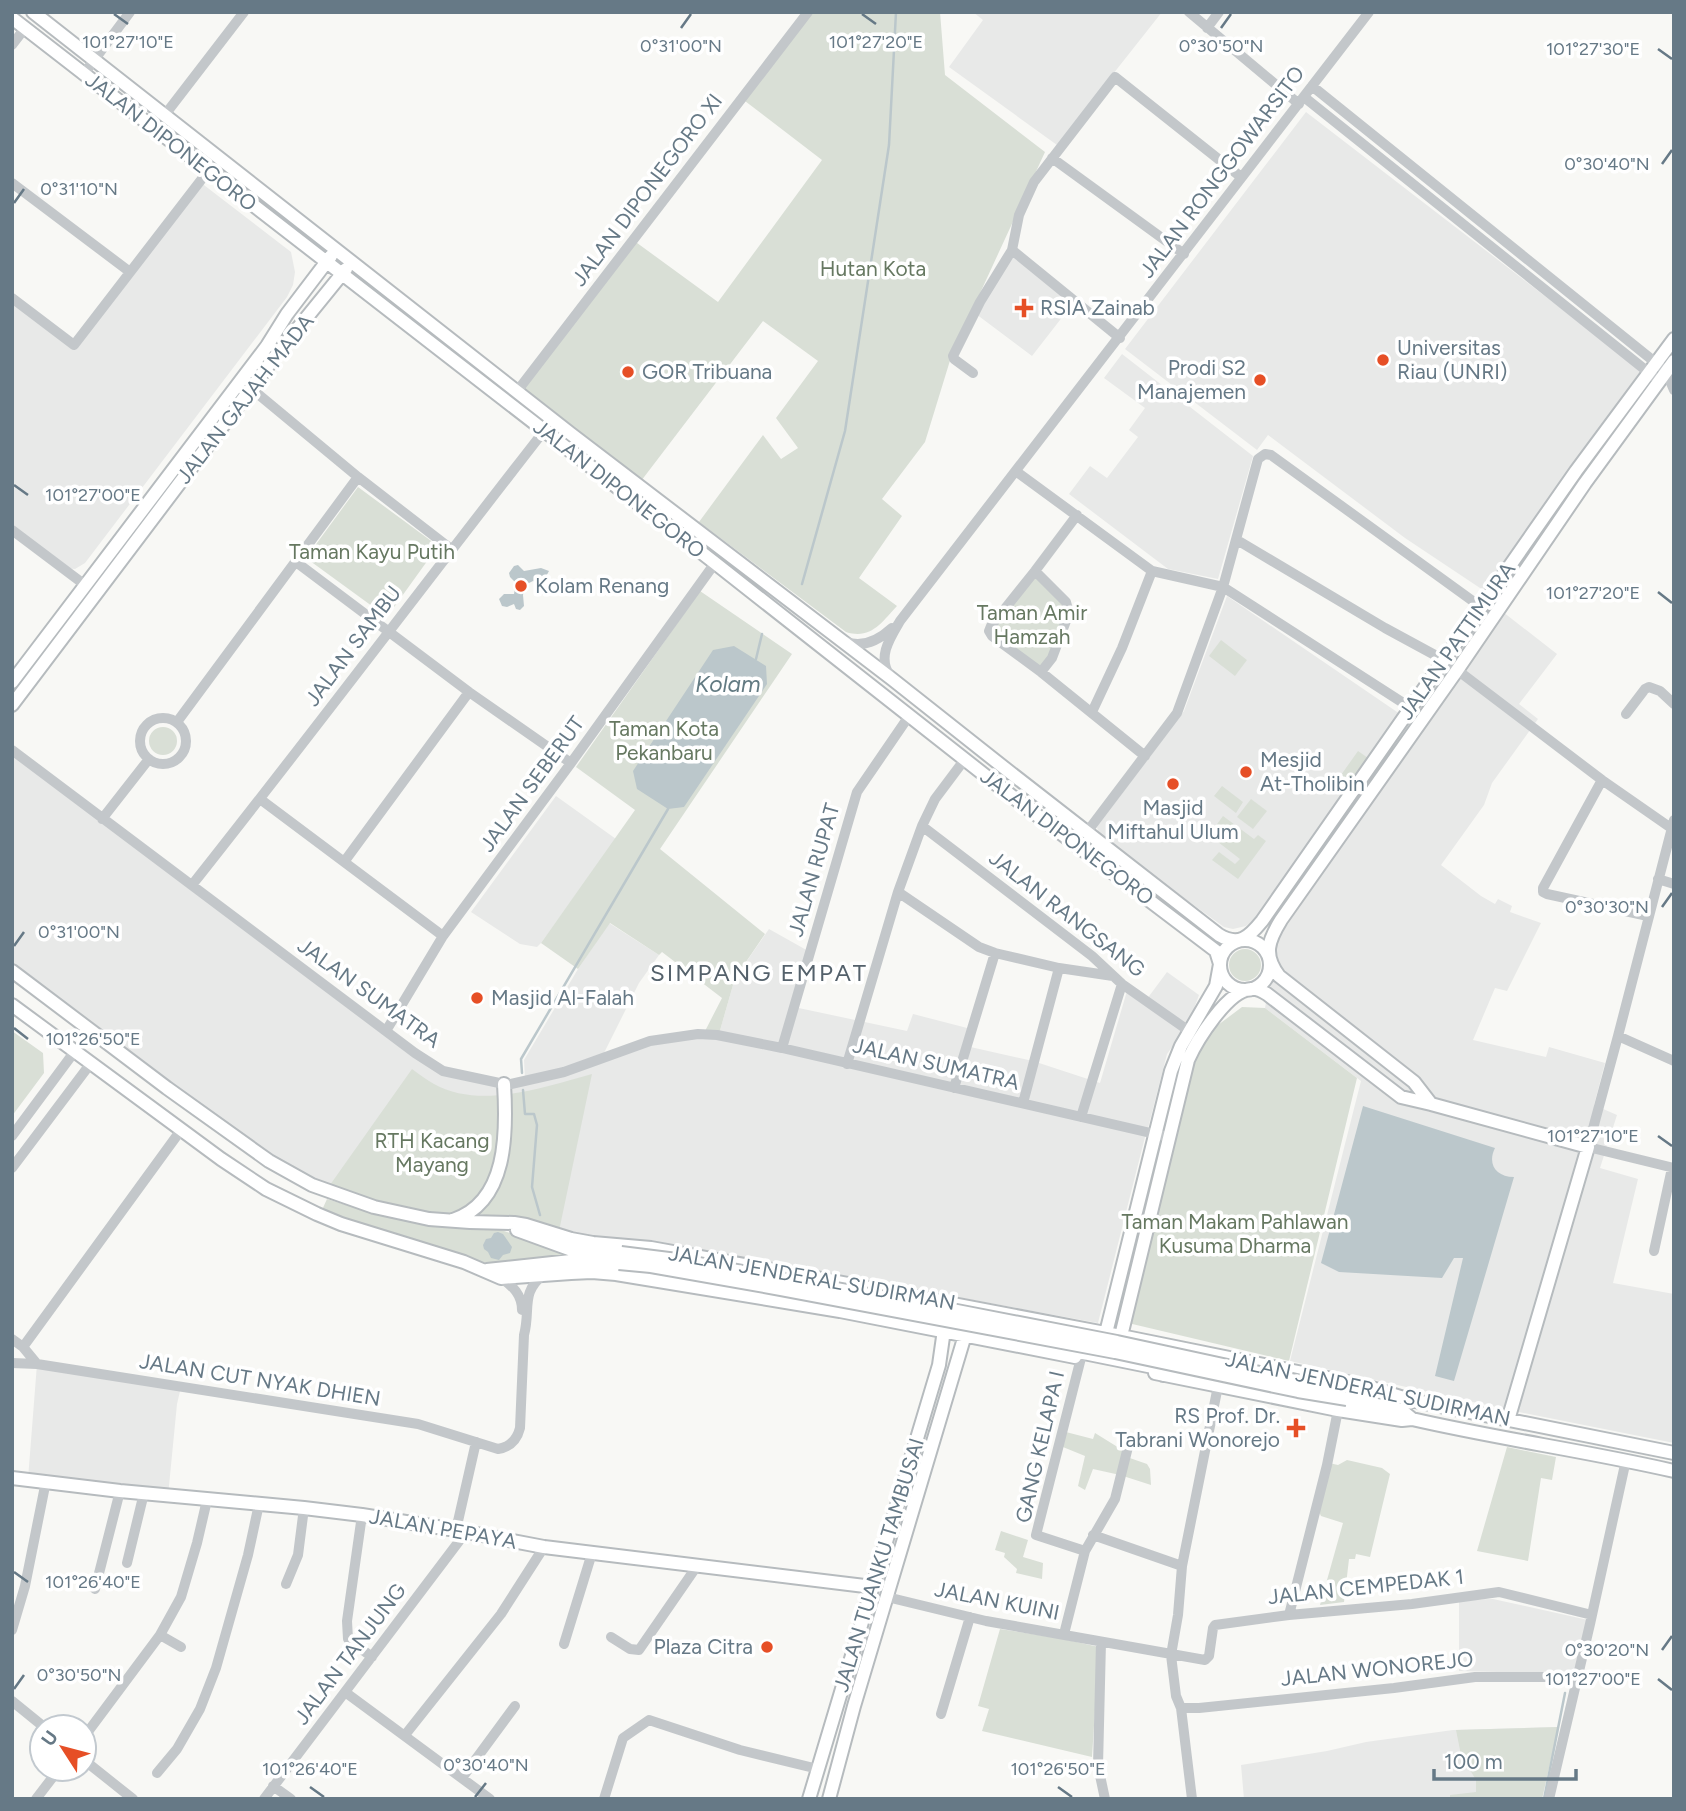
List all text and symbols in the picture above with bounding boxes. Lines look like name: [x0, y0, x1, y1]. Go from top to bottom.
text: 101°27'10"E: [82, 31, 174, 53]
text: 101°27'20"E: [829, 31, 923, 53]
text: 0°31'00"N: [640, 35, 722, 57]
text: 0°30'50"N: [1179, 35, 1263, 57]
text: 101°27'30"E: [1546, 38, 1640, 60]
street label: JALAN RONGGOWARSITO: [1134, 61, 1309, 282]
street label: JALAN DIPONEGORO: [81, 67, 262, 216]
street label: JALAN DIPONEGORO XI: [566, 89, 727, 291]
text: 0°30'40"N: [1564, 153, 1650, 175]
text: 0°31'10"N: [40, 178, 118, 200]
park label: Hutan Kota: [820, 256, 926, 281]
place label: RSIA Zainab: [1040, 295, 1155, 320]
marker: RSIA Zainab: [1014, 298, 1034, 318]
street label: JALAN GAJAH MADA: [171, 309, 319, 488]
place label: Universitas Riau (UNRI): [1397, 335, 1507, 384]
marker: Universitas Riau (UNRI): [1375, 352, 1391, 368]
place label: Prodi S2 Manajemen: [1137, 355, 1246, 404]
place label: GOR Tribuana: [642, 359, 772, 384]
marker: GOR Tribuana: [620, 364, 636, 380]
marker: Prodi S2 Manajemen: [1252, 372, 1268, 388]
street label: JALAN DIPONEGORO: [529, 414, 710, 563]
text: 101°27'00"E: [45, 484, 141, 506]
park label: Taman Kayu Putih: [289, 539, 455, 564]
street label: JALAN PATTIMURA: [1393, 557, 1520, 724]
place label: Kolam Renang: [535, 573, 669, 598]
marker: Kolam Renang: [513, 578, 529, 594]
street label: JALAN SAMBU: [299, 581, 406, 711]
text: 101°27'20"E: [1546, 582, 1640, 604]
park label: Taman Amir Hamzah: [977, 600, 1087, 649]
water label: Kolam: [695, 670, 761, 698]
street label: JALAN SEBERUT: [474, 711, 589, 856]
park label: Taman Kota Pekanbaru: [609, 716, 719, 765]
place label: Mesjid At-Tholibin: [1260, 747, 1365, 796]
street label: JALAN DIPONEGORO: [976, 763, 1159, 910]
marker: Mesjid At-Tholibin: [1238, 764, 1254, 780]
marker: Masjid Miftahul Ulum: [1165, 776, 1181, 792]
place label: Masjid Miftahul Ulum: [1107, 795, 1239, 844]
street label: JALAN RUPAT: [783, 800, 845, 939]
street label: JALAN RANGSANG: [985, 845, 1150, 982]
text: 0°30'30"N: [1565, 896, 1649, 918]
text: 0°31'00"N: [38, 921, 120, 943]
street label: JALAN SUMATRA: [293, 933, 445, 1053]
district label: SIMPANG EMPAT: [650, 958, 868, 987]
place label: Masjid Al-Falah: [491, 985, 634, 1010]
marker: Masjid Al-Falah: [469, 990, 485, 1006]
text: 101°26'50"E: [45, 1028, 141, 1050]
street label: JALAN SUMATRA: [850, 1032, 1022, 1095]
text: 101°27'10"E: [1547, 1125, 1639, 1147]
park label: RTH Kacang Mayang: [374, 1128, 490, 1177]
park label: Taman Makam Pahlawan Kusuma Dharma: [1122, 1209, 1348, 1258]
street label: JALAN JENDERAL SUDIRMAN: [667, 1240, 957, 1315]
street label: JALAN JENDERAL SUDIRMAN: [1223, 1346, 1513, 1431]
street label: JALAN CUT NYAK DHIEN: [138, 1348, 383, 1411]
street label: GANG KELAPA I: [1010, 1369, 1069, 1525]
place label: RS Prof. Dr. Tabrani Wonorejo: [1115, 1403, 1280, 1452]
marker: RS Prof. Dr. Tabrani Wonorejo: [1286, 1418, 1306, 1438]
street label: JALAN TUANKU TAMBUSAI: [828, 1435, 929, 1695]
street label: JALAN PEPAYA: [367, 1503, 519, 1554]
street label: JALAN CEMPEDAK 1: [1267, 1564, 1465, 1609]
text: 101°26'40"E: [45, 1571, 141, 1593]
street label: JALAN KUINI: [932, 1576, 1062, 1625]
street label: JALAN TANJUNG: [288, 1578, 411, 1729]
place label: Plaza Citra: [654, 1634, 753, 1659]
marker: Plaza Citra: [759, 1639, 775, 1655]
text: 0°30'20"N: [1565, 1639, 1649, 1661]
street label: JALAN WONOREJO: [1280, 1646, 1474, 1691]
text: 0°30'50"N: [37, 1664, 121, 1686]
text: 101°27'00"E: [1545, 1668, 1641, 1690]
north arrow: [28, 1713, 98, 1783]
text: U: [36, 1726, 63, 1750]
scale bar: [1434, 1738, 1576, 1782]
text: 100 m: [1444, 1749, 1503, 1774]
text: 0°30'40"N: [443, 1754, 529, 1776]
text: 101°26'40"E: [262, 1758, 358, 1780]
text: 101°26'50"E: [1010, 1758, 1106, 1780]

